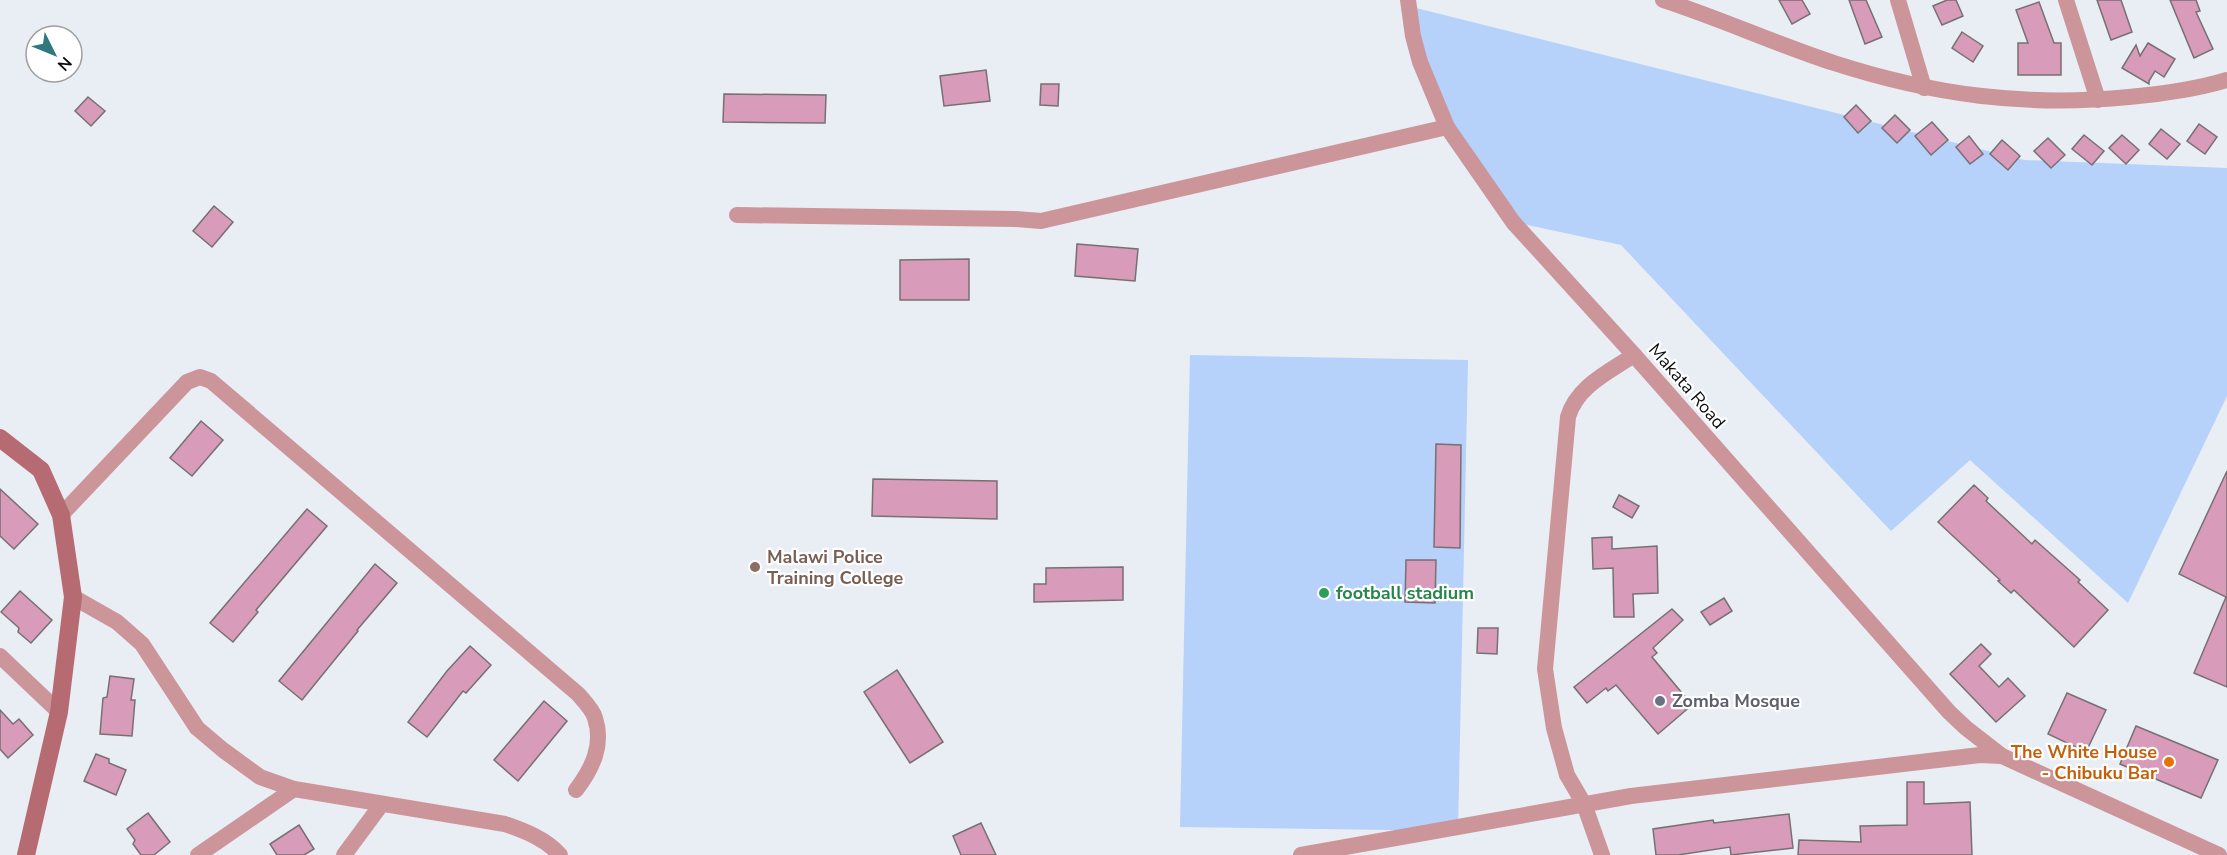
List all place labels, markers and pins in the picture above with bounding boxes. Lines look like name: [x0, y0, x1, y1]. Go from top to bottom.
place label: Malawi Police Training College: [767, 545, 904, 590]
marker: Malawi Police Training College: [748, 560, 762, 574]
place label: football stadium: [1336, 581, 1474, 605]
marker: football stadium: [1317, 586, 1331, 600]
place label: Zomba Mosque: [1672, 689, 1800, 713]
marker: Zomba Mosque: [1653, 694, 1667, 708]
place label: The White House - Chibuku Bar: [2011, 740, 2157, 785]
marker: The White House - Chibuku Bar: [2162, 755, 2176, 769]

